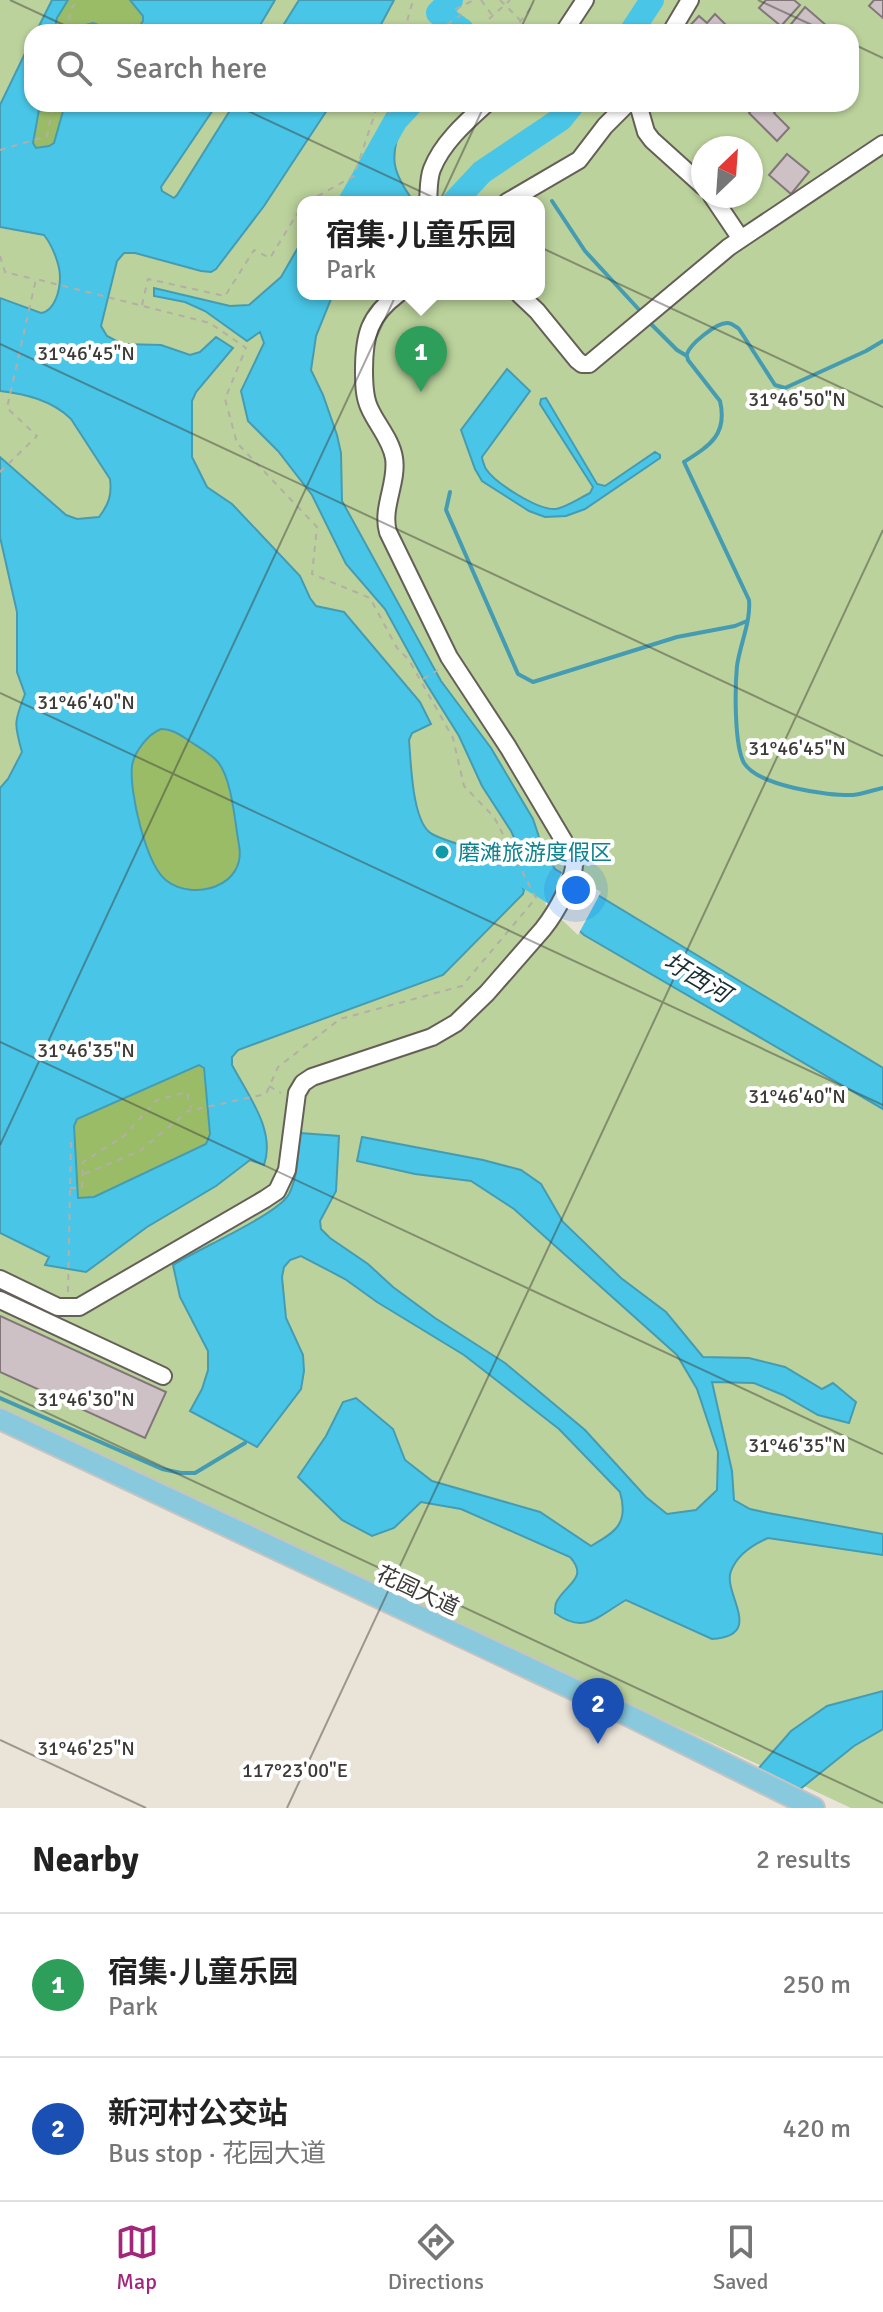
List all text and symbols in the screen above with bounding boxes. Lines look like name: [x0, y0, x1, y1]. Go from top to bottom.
search box: [24, 24, 859, 112]
icon: search: [52, 46, 96, 90]
text: Search here: [116, 50, 267, 87]
north arrow: [691, 136, 763, 208]
popup: [297, 196, 545, 300]
text: 宿集·儿童乐园: [326, 217, 516, 254]
text: Park: [326, 254, 376, 286]
pin: 1: [395, 326, 447, 392]
text: 31°46'45"N: [37, 341, 135, 366]
text: 31°46'50"N: [748, 387, 846, 412]
text: 31°46'40"N: [37, 690, 135, 715]
text: 31°46'45"N: [748, 736, 846, 761]
place label: 磨滩旅游度假区: [458, 839, 612, 866]
marker: 磨滩旅游度假区: [433, 843, 451, 861]
your location: [556, 870, 596, 910]
water label: 圩西河: [658, 947, 739, 1011]
text: 31°46'35"N: [37, 1038, 135, 1063]
text: 31°46'40"N: [748, 1084, 846, 1109]
text: 31°46'30"N: [37, 1387, 135, 1412]
text: 31°46'35"N: [748, 1433, 846, 1458]
street label: 花园大道: [372, 1560, 463, 1621]
pin: 2: [572, 1678, 624, 1744]
text: 31°46'25"N: [37, 1736, 135, 1761]
text: 117°23'00"E: [242, 1758, 348, 1783]
text: Nearby: [32, 1839, 139, 1881]
text: 2 results: [756, 1844, 851, 1876]
text: 宿集·儿童乐园: [108, 1954, 298, 1991]
text: 1: [51, 1969, 65, 2001]
text: 250 m: [782, 1969, 851, 2001]
text: Park: [108, 1991, 158, 2023]
text: 新河村公交站: [108, 2095, 288, 2132]
text: 2: [51, 2113, 65, 2145]
text: 420 m: [782, 2113, 851, 2145]
text: Bus stop · 花园大道: [108, 2138, 326, 2170]
tab: Map: [115, 2220, 159, 2295]
tab: Directions: [388, 2220, 484, 2295]
tab: Saved: [713, 2220, 768, 2295]

